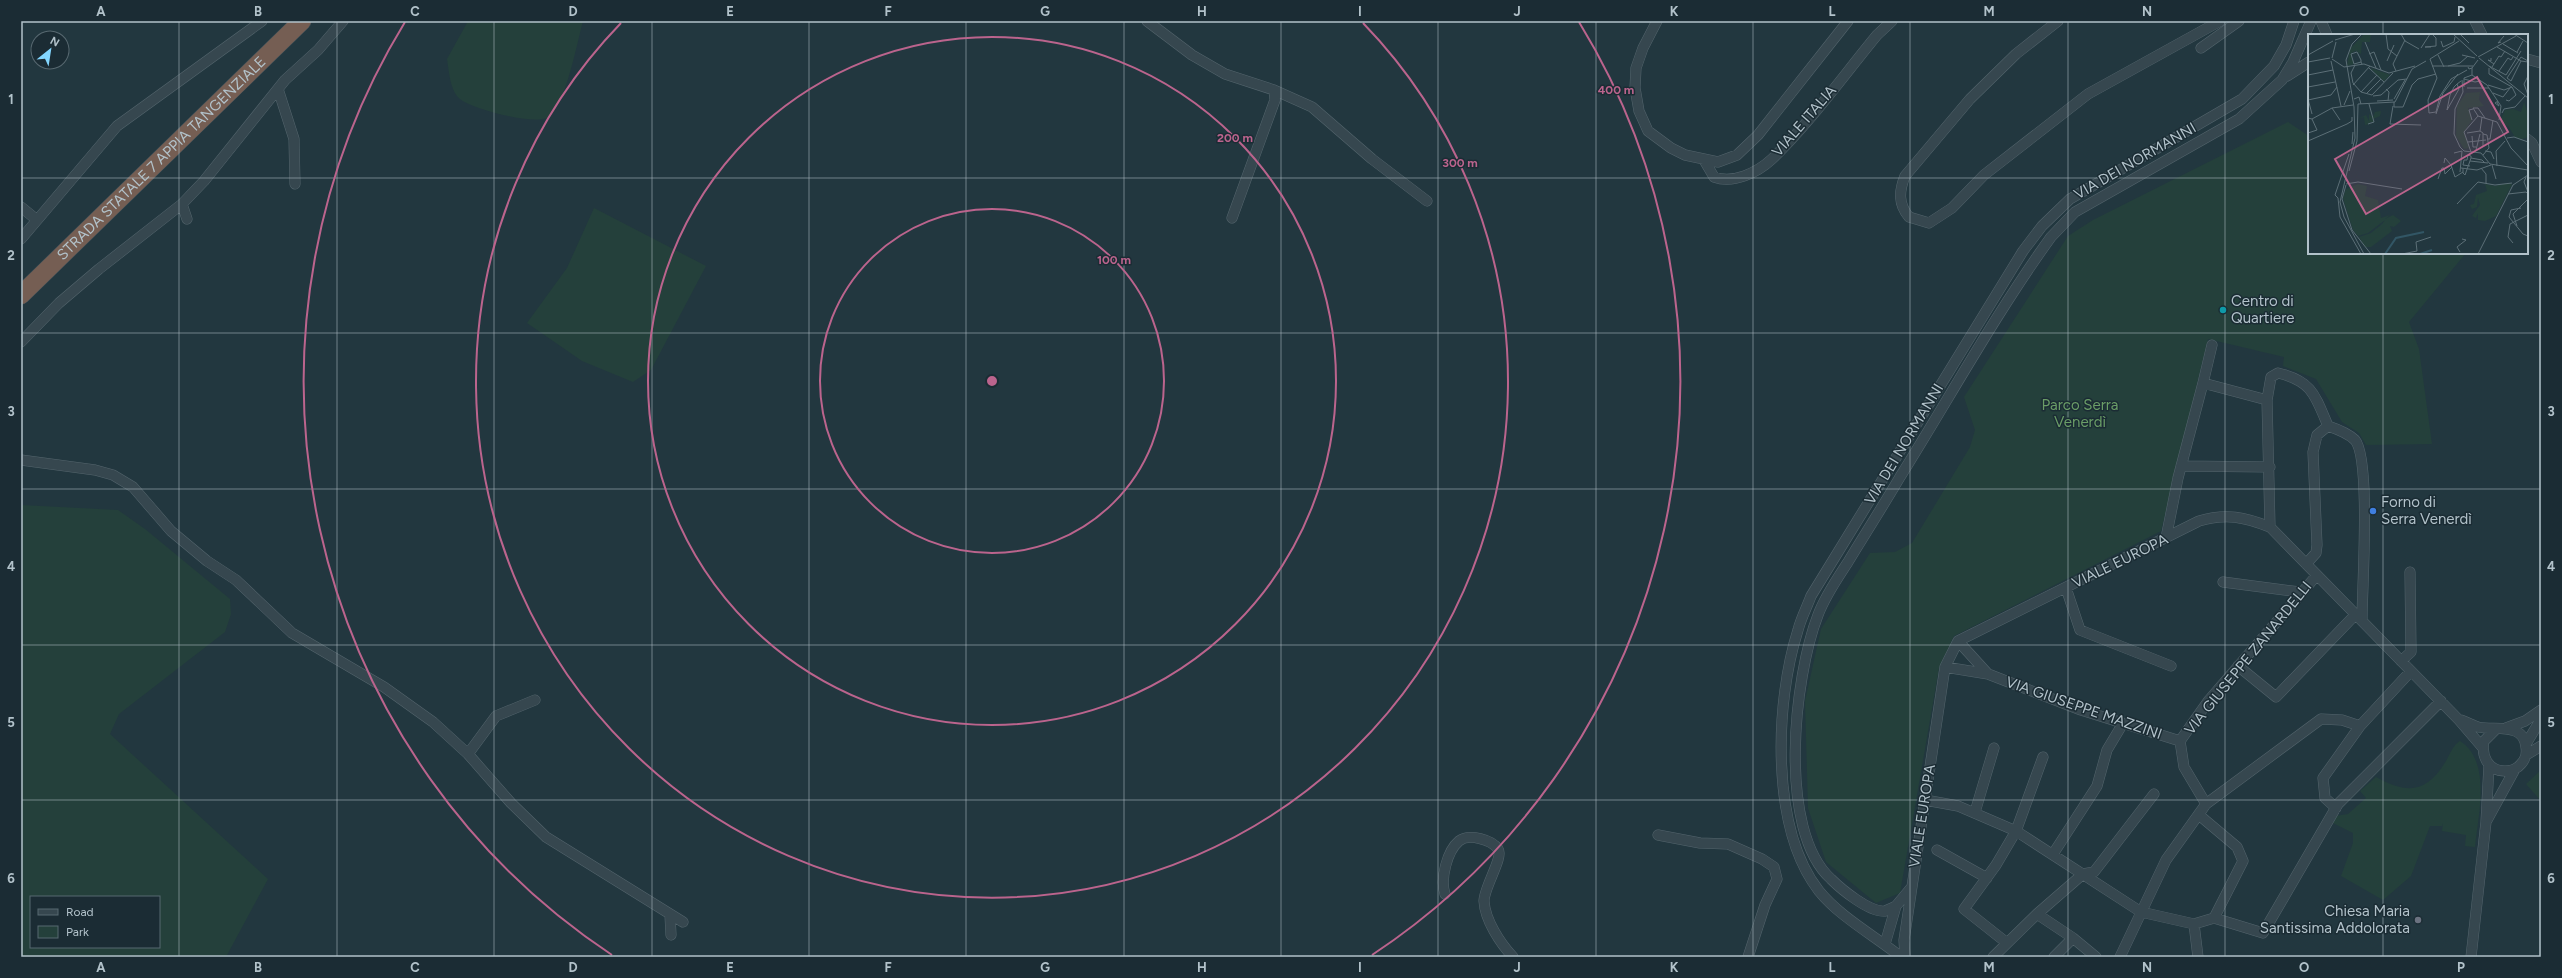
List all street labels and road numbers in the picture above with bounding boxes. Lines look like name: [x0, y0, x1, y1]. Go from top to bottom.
street label: STRADA STATALE 7 APPIA TANGENZIALE: [53, 52, 269, 264]
street label: VIALE ITALIA: [1768, 82, 1840, 160]
street label: VIA DEI NORMANNI: [2071, 119, 2199, 203]
street label: VIA DEI NORMANNI: [1861, 380, 1947, 508]
street label: VIALE EUROPA: [2069, 530, 2171, 592]
street label: VIA GIUSEPPE ZANARDELLI: [2181, 578, 2315, 738]
street label: VIA GIUSEPPE MAZZINI: [2004, 673, 2164, 743]
street label: VIALE EUROPA: [1905, 763, 1939, 869]

